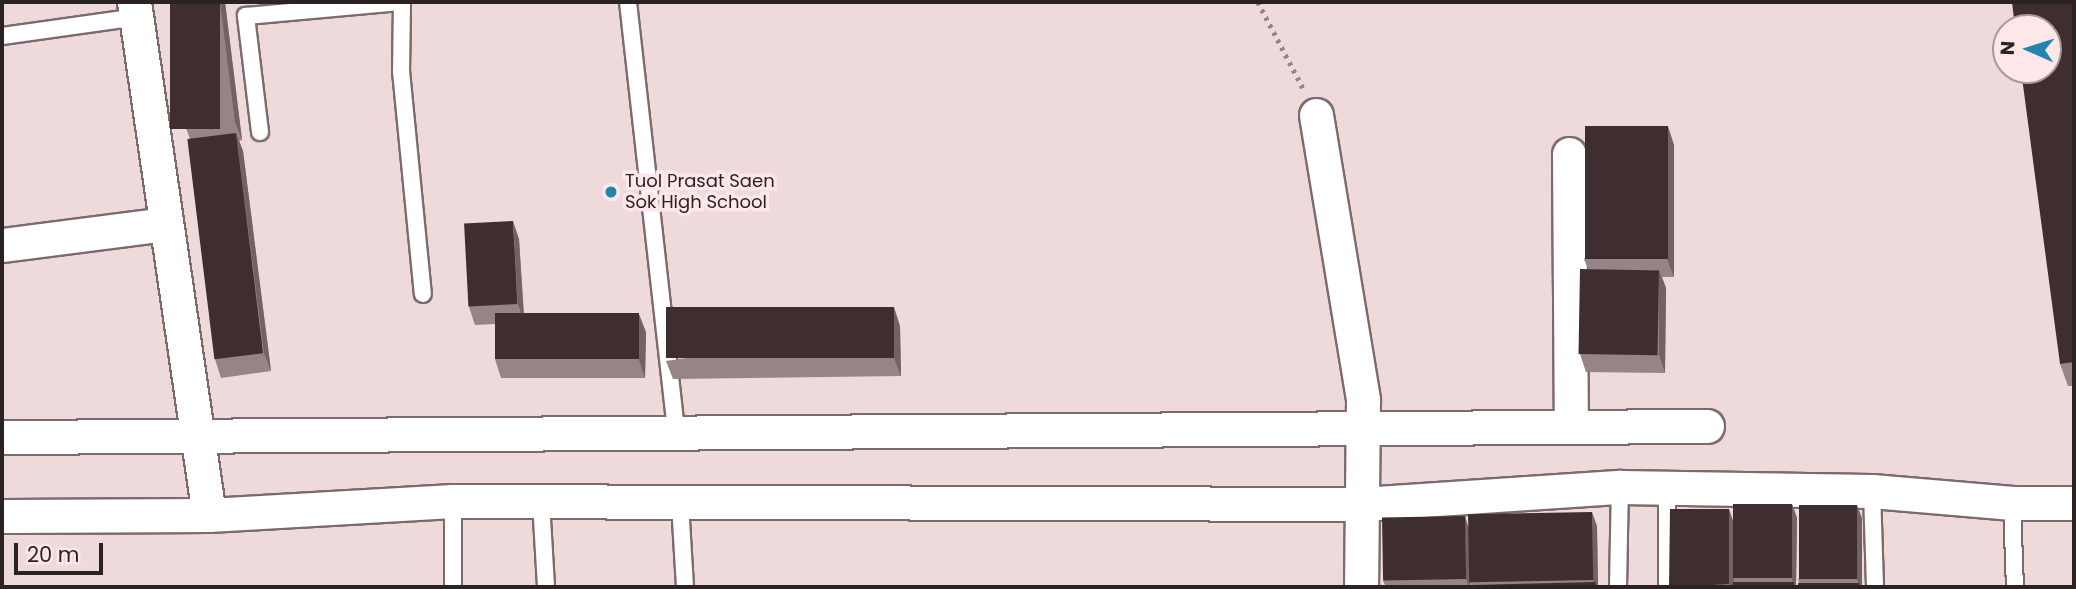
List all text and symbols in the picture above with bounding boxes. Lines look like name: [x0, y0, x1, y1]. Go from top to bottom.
north arrow: [1992, 14, 2062, 84]
text: N: [1994, 40, 2021, 56]
place label: Tuol Prasat Saen Sok High School: [625, 171, 775, 214]
marker: Tuol Prasat Saen Sok High School: [603, 184, 619, 200]
scale bar: [18, 530, 107, 574]
text: 20 m: [27, 540, 80, 569]

